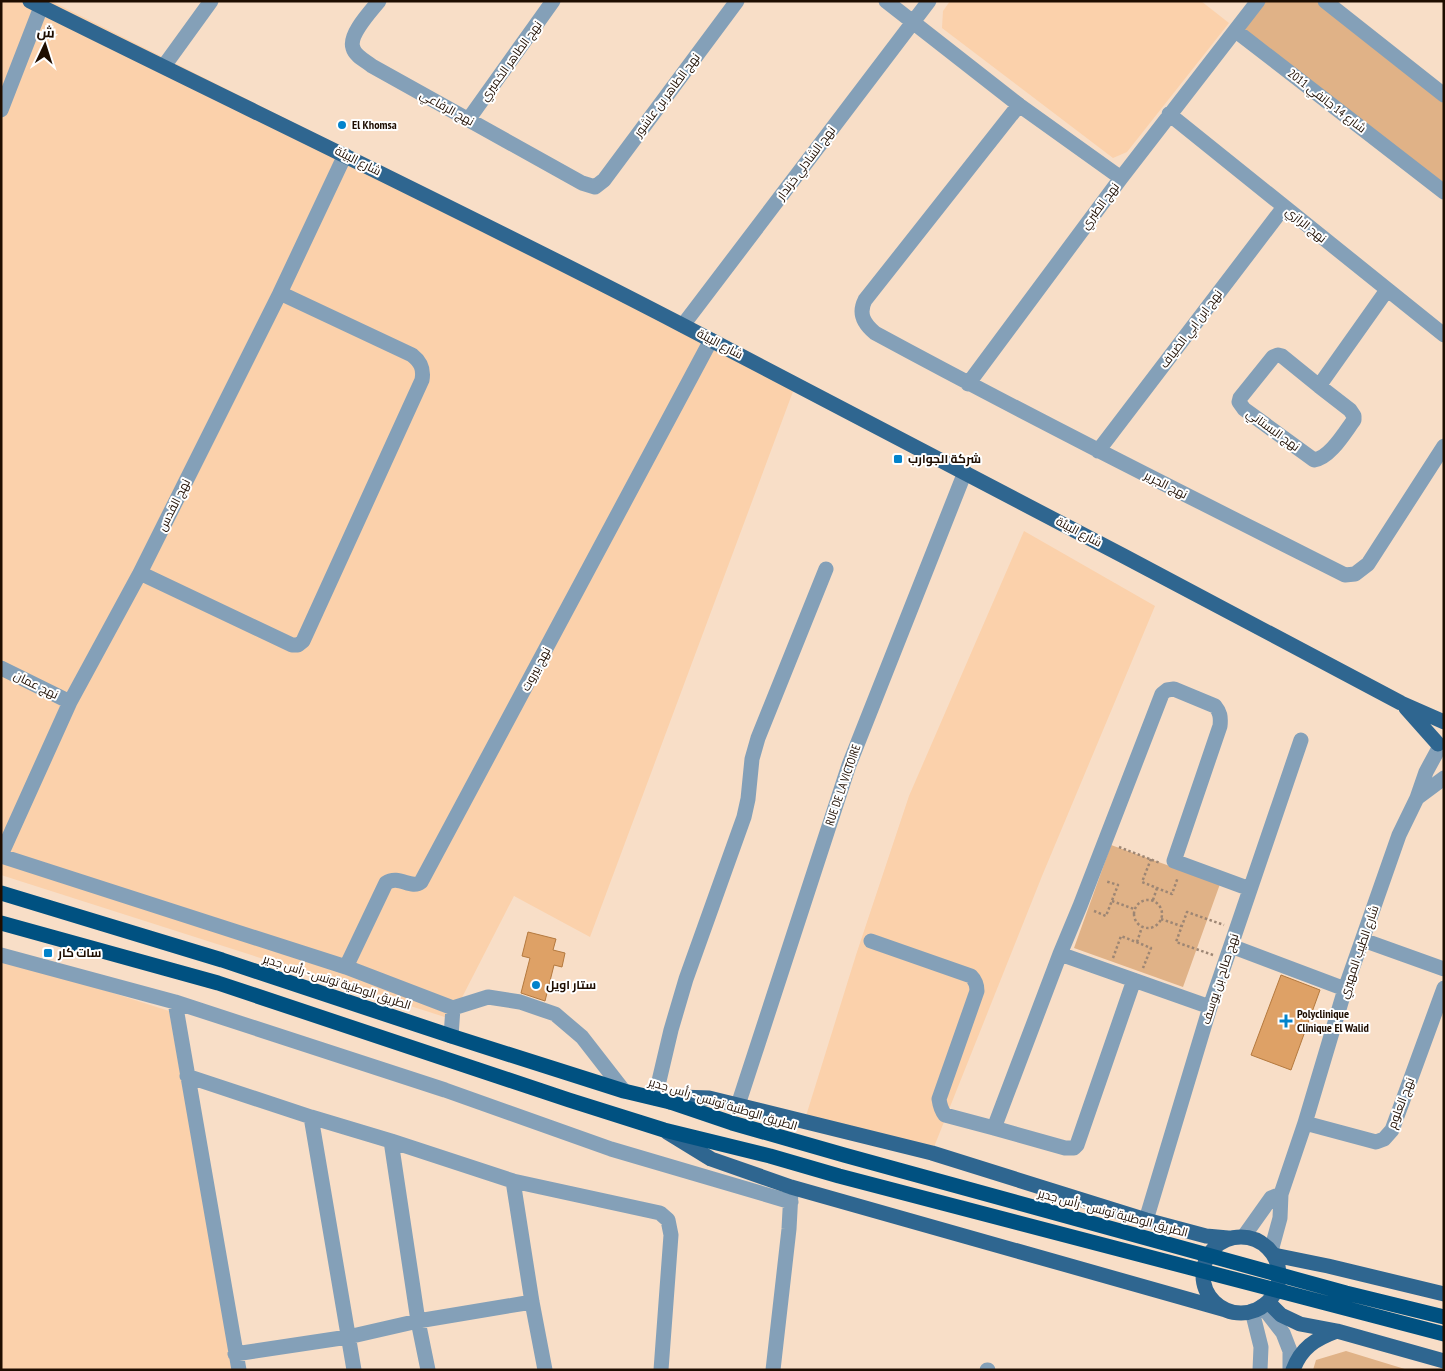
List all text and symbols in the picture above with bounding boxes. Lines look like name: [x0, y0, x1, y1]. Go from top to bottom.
street label: نهج الطاهر الخميري: [476, 18, 547, 106]
north arrow: [20, 20, 70, 70]
text: ش: [36, 22, 56, 42]
street label: نهج الطاهر بن عاشور: [630, 50, 704, 141]
street label: شارع 14 جانفي 2011: [1283, 65, 1369, 138]
street label: نهج الرفاعي: [416, 86, 477, 131]
place label: El Khomsa: [352, 117, 397, 132]
marker: El Khomsa: [336, 119, 348, 131]
street label: نهج الشادلي خزندار: [772, 123, 841, 205]
street label: شارع البيئة: [332, 143, 384, 179]
street label: نهج الطبري: [1077, 179, 1124, 234]
street label: نهج الرازي: [1281, 204, 1330, 248]
street label: نهج ابن ابي الضياف: [1156, 286, 1227, 373]
street label: شارع البيئة: [694, 325, 746, 363]
street label: نهج البستاني: [1242, 405, 1303, 456]
place label: شركة الجوارب: [908, 451, 981, 467]
marker: شركة الجوارب: [892, 453, 904, 465]
street label: نهج الجرير: [1141, 467, 1190, 503]
street label: نهج القدس: [154, 476, 194, 534]
street label: شارع البيئة: [1053, 513, 1105, 551]
street label: نهج بيروت: [518, 644, 554, 694]
street label: نهج عمان: [11, 667, 61, 703]
street label: RUE DE LA VICTOIRE: [822, 742, 863, 827]
street label: شارع الطيب المهيري: [1336, 903, 1384, 1001]
street label: نهج صالح بن يوسف: [1198, 931, 1242, 1027]
place label: سات كار: [57, 945, 101, 961]
marker: سات كار: [42, 947, 54, 959]
street label: الطريق الوطنية تونس - رأس جدير: [260, 950, 413, 1013]
place label: ستار اويل: [546, 977, 596, 993]
marker: ستار اويل: [530, 979, 542, 991]
place label: Polyclinique Clinique El Walid: [1297, 1006, 1369, 1035]
marker: Polyclinique Clinique El Walid: [1279, 1014, 1293, 1028]
street label: الطريق الوطنية تونس - رأس جدير: [646, 1073, 799, 1133]
street label: نهج العلوم: [1384, 1075, 1418, 1131]
street label: الطريق الوطنية تونس - رأس جدير: [1035, 1185, 1190, 1240]

